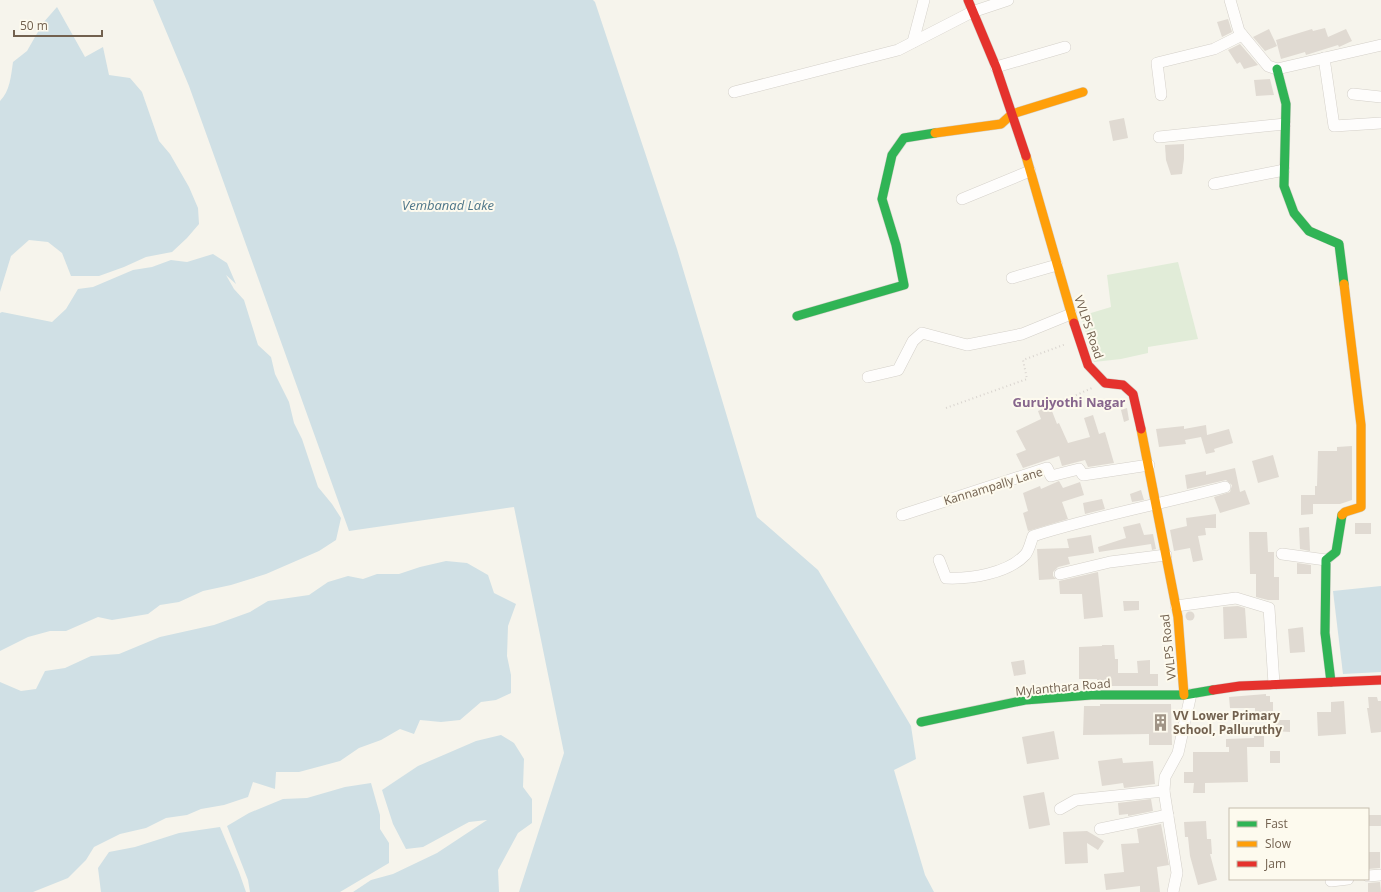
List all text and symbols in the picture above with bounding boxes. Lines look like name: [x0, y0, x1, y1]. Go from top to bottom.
scale bar: [14, 12, 102, 38]
text: 50 m: [20, 17, 48, 34]
water label: Vembanad Lake: [402, 196, 495, 214]
street label: VVLPS Road: [1070, 293, 1108, 361]
district label: Gurujyothi Nagar: [1013, 393, 1126, 411]
street label: Kannampally Lane: [941, 463, 1045, 509]
street label: VVLPS Road: [1156, 613, 1180, 681]
street label: Mylanthara Road: [1015, 674, 1111, 700]
place label: VV Lower Primary School, Palluruthy: [1173, 707, 1282, 738]
building icon: VV Lower Primary School, Palluruthy: [1150, 712, 1170, 732]
legend: [1229, 808, 1369, 880]
text: Fast: [1265, 815, 1288, 832]
text: Slow: [1265, 835, 1292, 852]
text: Jam: [1264, 855, 1286, 872]

